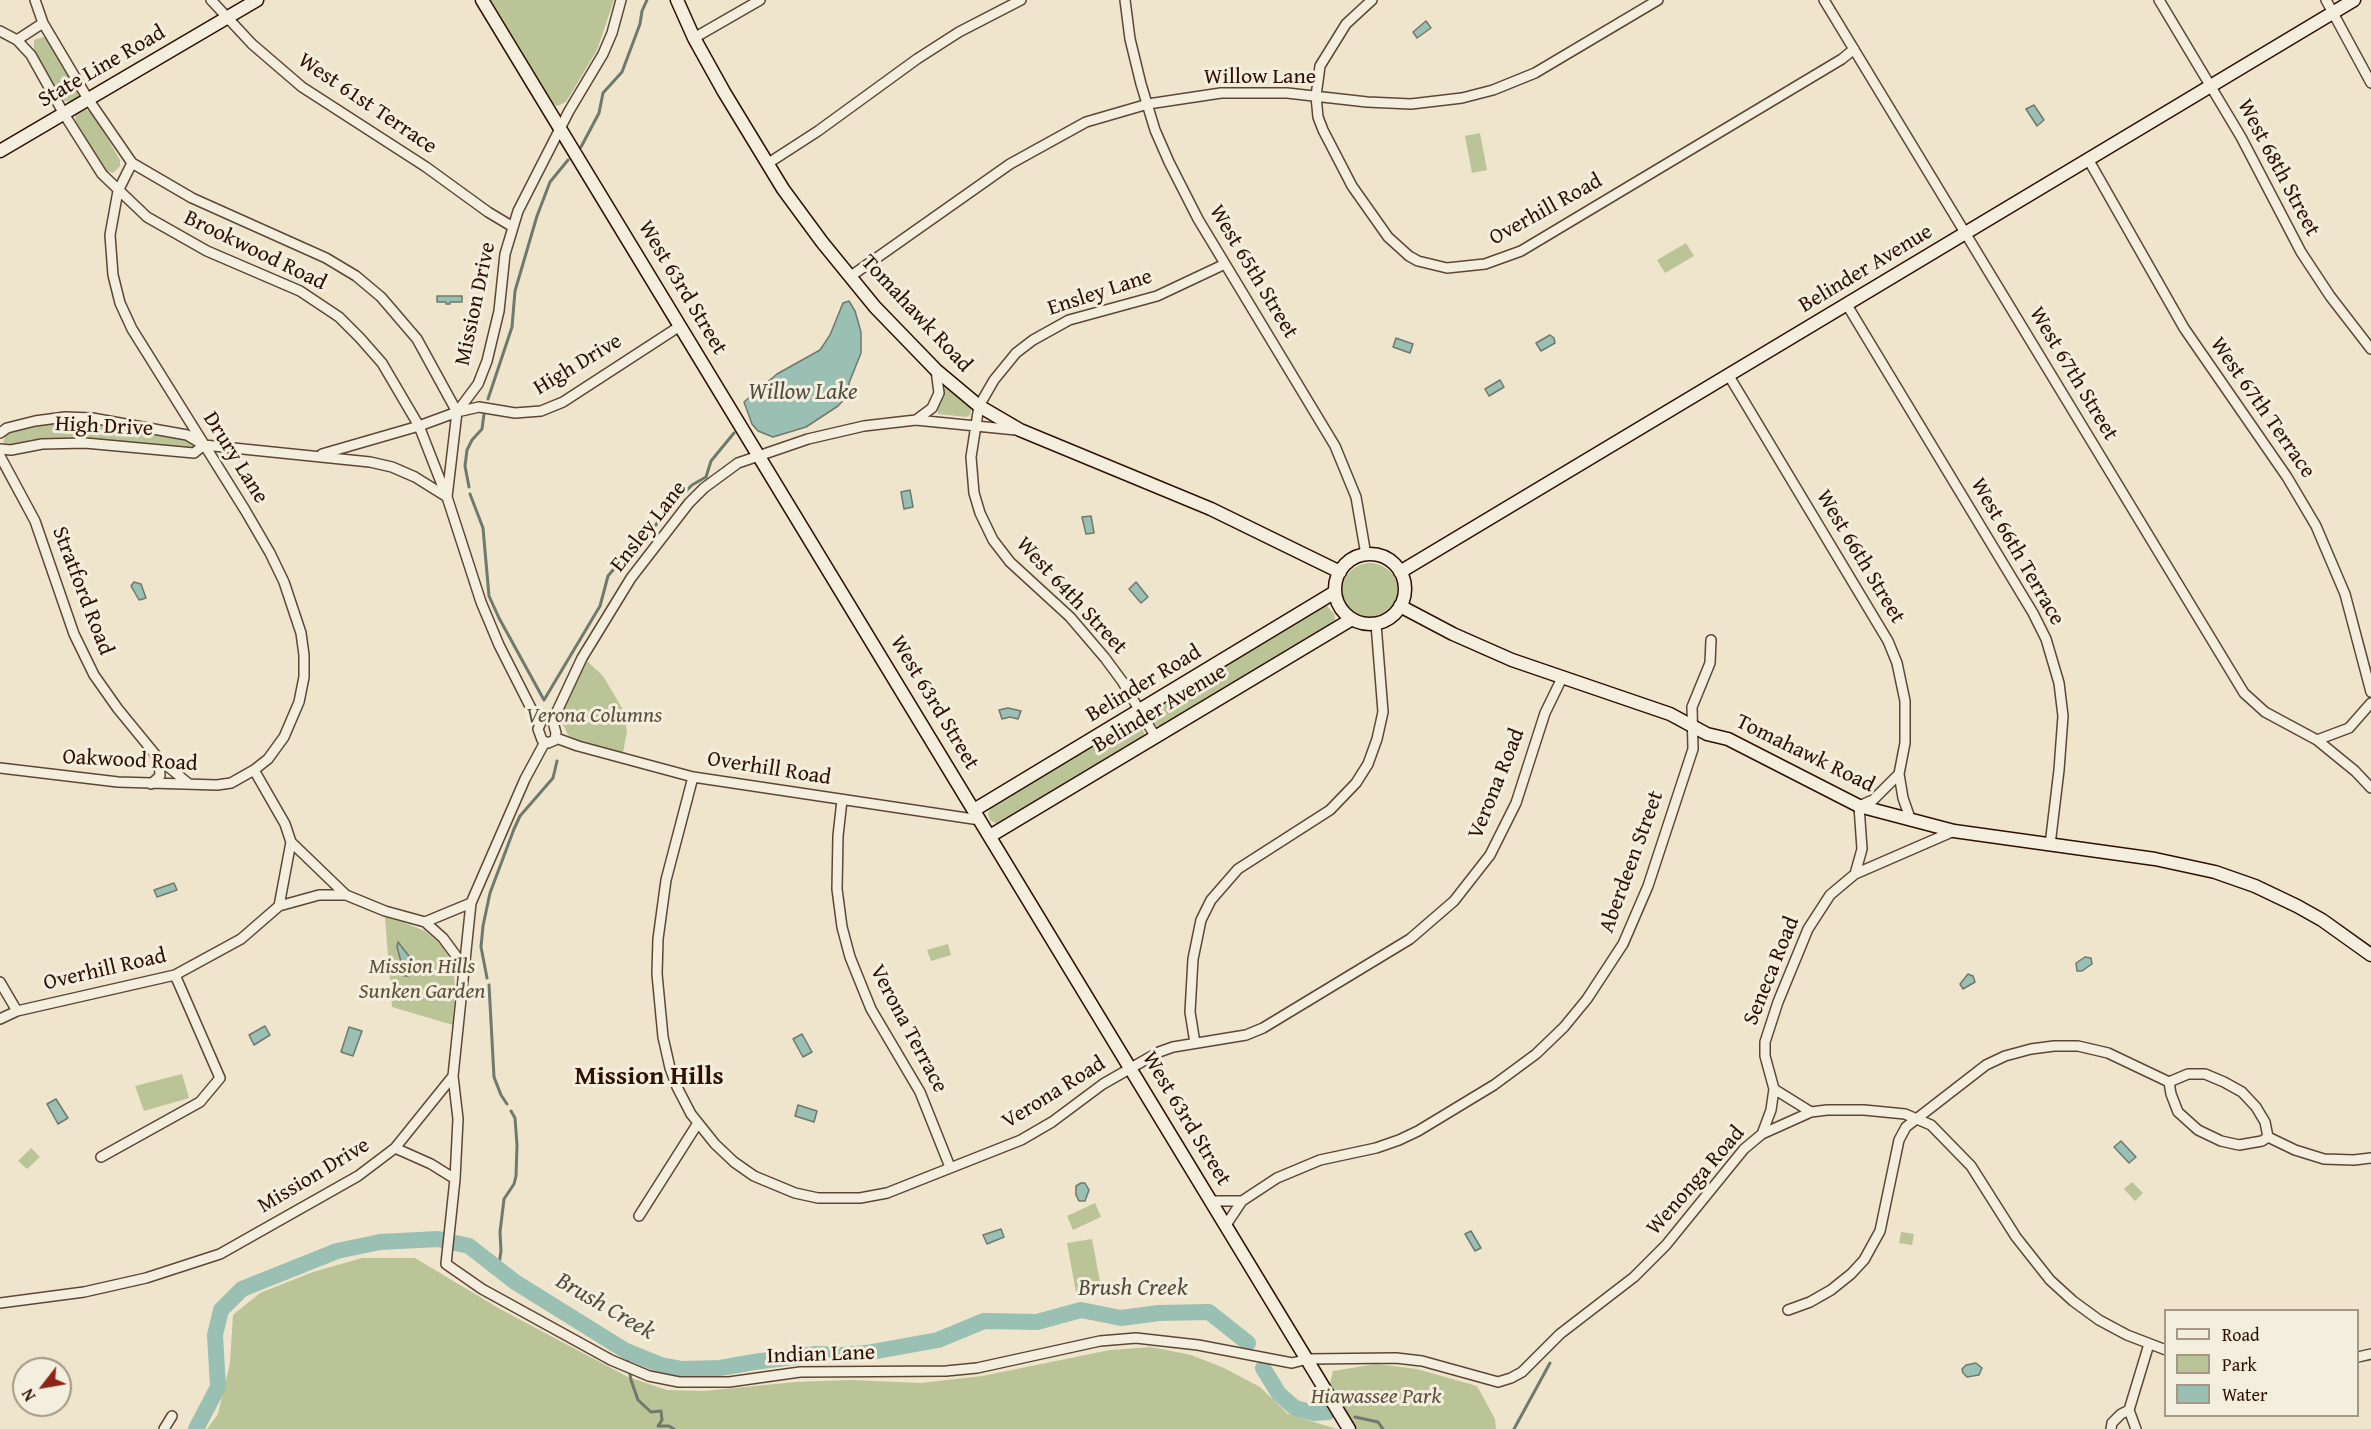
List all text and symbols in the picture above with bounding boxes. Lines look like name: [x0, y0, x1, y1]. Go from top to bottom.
street label: State Line Road: [34, 20, 170, 114]
street label: West 61st Terrace: [292, 48, 442, 160]
street label: Willow Lane: [1204, 64, 1316, 90]
street label: West 68th Street: [2231, 95, 2325, 241]
street label: Overhill Road: [1485, 168, 1607, 252]
street label: West 65th Street: [1203, 200, 1303, 344]
street label: Brookwood Road: [179, 205, 331, 297]
street label: West 63rd Street: [632, 216, 732, 360]
street label: Belinder Avenue: [1794, 219, 1938, 319]
street label: Mission Drive: [450, 240, 502, 368]
street label: Tomahawk Road: [855, 250, 977, 378]
street label: Ensley Lane: [1044, 264, 1156, 322]
street label: West 67th Street: [2023, 302, 2123, 446]
street label: High Drive: [529, 328, 627, 402]
street label: West 67th Terrace: [2204, 333, 2320, 483]
water label: Willow Lake: [748, 379, 858, 407]
street label: Drury Lane: [197, 407, 273, 509]
street label: High Drive: [54, 411, 154, 443]
street label: West 66th Terrace: [1964, 474, 2070, 630]
street label: Ensley Lane: [605, 476, 693, 578]
street label: West 66th Street: [1810, 485, 1910, 629]
street label: Stratford Road: [45, 523, 119, 659]
street label: West 64th Street: [1010, 532, 1132, 660]
street label: West 63rd Street: [884, 631, 984, 775]
street label: Belinder Road: [1082, 639, 1206, 729]
street label: Belinder Avenue: [1088, 659, 1232, 759]
park label: Verona Columns: [526, 703, 662, 729]
street label: Tomahawk Road: [1731, 709, 1879, 799]
street label: Verona Road: [1463, 725, 1531, 843]
street label: Oakwood Road: [62, 744, 198, 778]
street label: Overhill Road: [705, 746, 833, 792]
street label: Aberdeen Street: [1594, 787, 1670, 937]
street label: Seneca Road: [1738, 913, 1806, 1029]
street label: Overhill Road: [41, 943, 169, 997]
park label: Mission Hills Sunken Garden: [359, 954, 485, 1005]
street label: Verona Terrace: [863, 960, 953, 1098]
street label: West 63rd Street: [1136, 1047, 1236, 1191]
street label: Verona Road: [997, 1051, 1111, 1135]
district label: Mission Hills: [574, 1061, 724, 1093]
street label: Wenonga Road: [1641, 1121, 1751, 1241]
street label: Mission Drive: [253, 1132, 375, 1220]
water label: Brush Creek: [550, 1267, 660, 1347]
water label: Brush Creek: [1078, 1275, 1188, 1303]
legend: [2164, 1309, 2359, 1417]
text: Road: [2222, 1321, 2260, 1348]
street label: Indian Lane: [766, 1340, 876, 1370]
text: Park: [2222, 1351, 2257, 1378]
north arrow: [12, 1357, 72, 1417]
text: Water: [2222, 1381, 2267, 1408]
text: N: [15, 1384, 41, 1406]
park label: Hiawassee Park: [1311, 1384, 1441, 1410]

